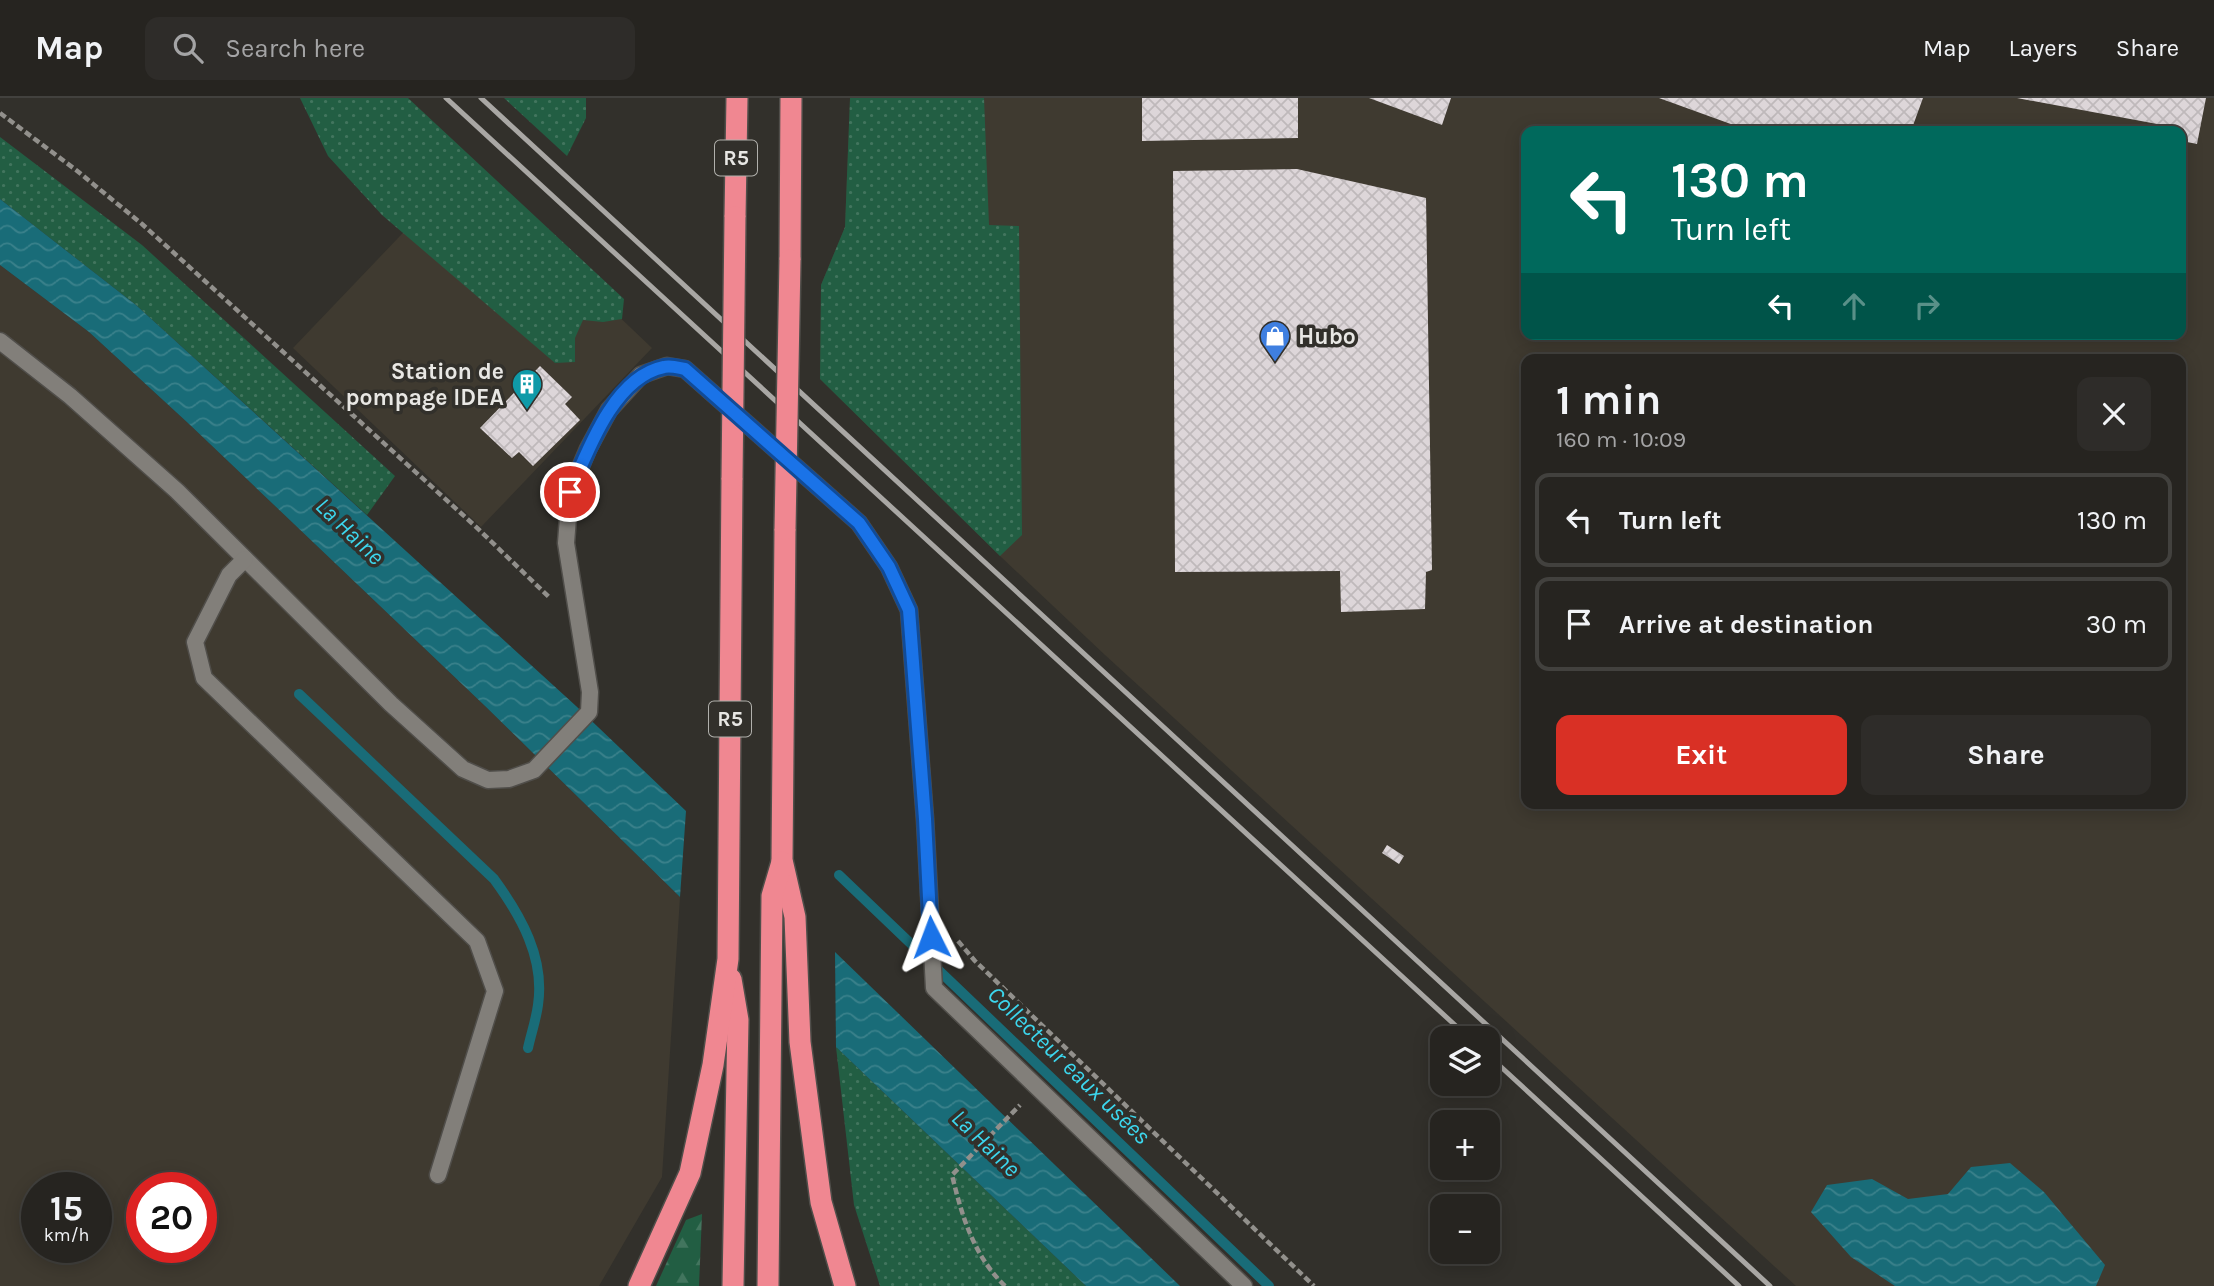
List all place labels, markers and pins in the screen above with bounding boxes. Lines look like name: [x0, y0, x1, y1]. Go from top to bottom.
shop icon: Hubo: [1258, 319, 1292, 363]
place label: Hubo: [1298, 323, 1356, 350]
place label: Station de pompage IDEA: [346, 358, 504, 411]
building icon: Station de pompage IDEA: [510, 367, 544, 411]
pin: [540, 462, 600, 522]

